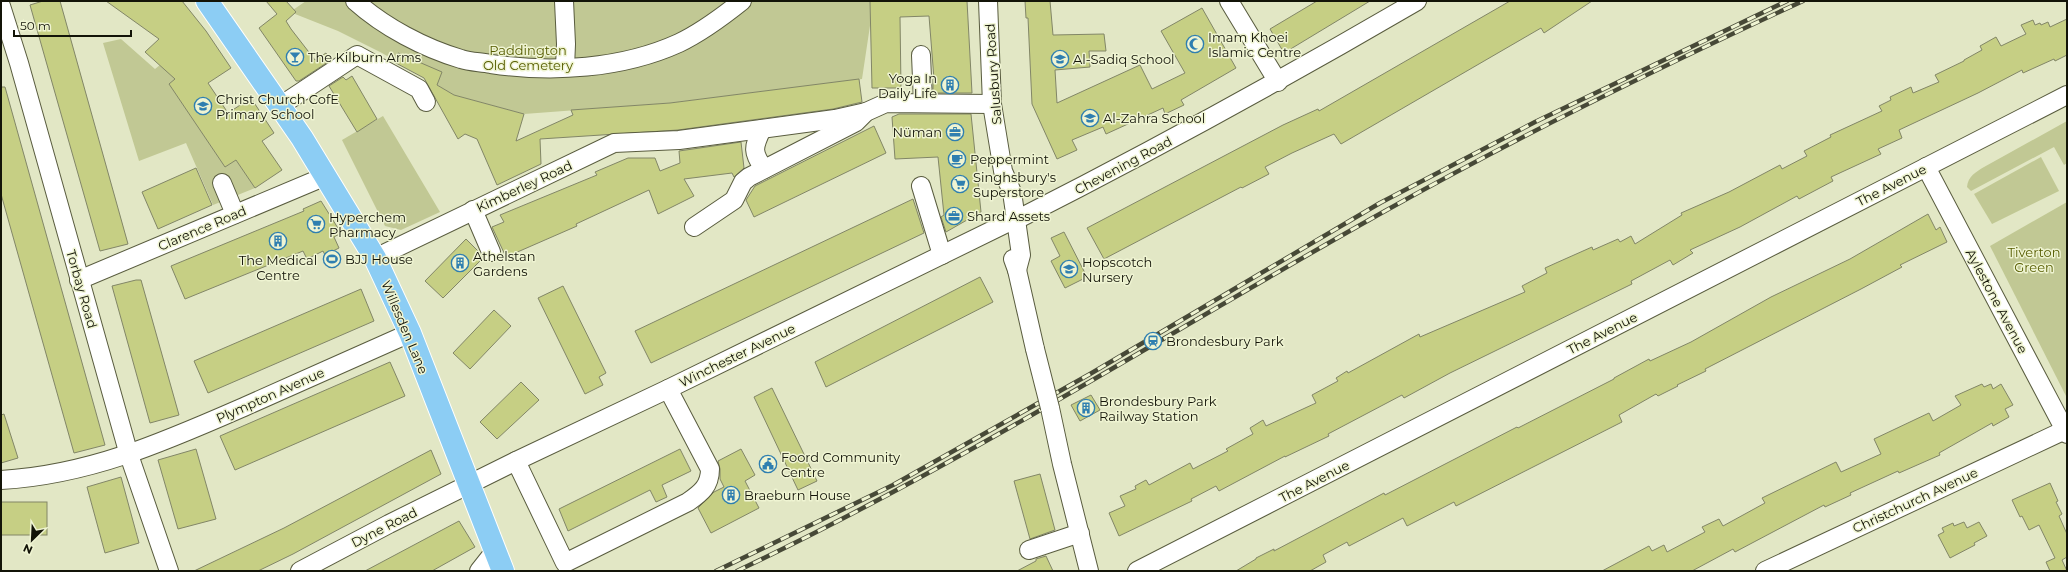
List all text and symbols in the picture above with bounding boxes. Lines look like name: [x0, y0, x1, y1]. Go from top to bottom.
scale bar: [14, 12, 131, 38]
text: 50 m: [20, 18, 51, 33]
street label: Salusbury Road: [981, 23, 1005, 125]
place label: Imam Khoei Islamic Centre: [1208, 29, 1301, 60]
mosque icon: Imam Khoei Islamic Centre: [1185, 34, 1205, 54]
park label: Paddington Old Cemetery: [483, 42, 574, 73]
bar icon: The Kilburn Arms: [285, 47, 305, 67]
place label: The Kilburn Arms: [308, 49, 421, 65]
school or university icon: Al-Sadiq School: [1050, 49, 1070, 69]
place label: Al-Sadiq School: [1073, 51, 1175, 67]
place label: Yoga In Daily Life: [878, 70, 937, 101]
building icon: Yoga In Daily Life: [940, 75, 960, 95]
place label: Christ Church CofE Primary School: [216, 91, 339, 122]
school or university icon: Christ Church CofE Primary School: [193, 96, 213, 116]
school or university icon: Al-Zahra School: [1080, 108, 1100, 128]
place label: Al-Zahra School: [1103, 110, 1205, 126]
office icon: Nüman: [945, 122, 965, 142]
place label: Nüman: [892, 124, 942, 140]
street label: Chevening Road: [1072, 133, 1174, 197]
cafe icon: Peppermint: [947, 149, 967, 169]
place label: Peppermint: [970, 151, 1049, 167]
street label: Kimberley Road: [473, 157, 575, 215]
street label: The Avenue: [1853, 160, 1929, 210]
place label: Singhsbury's Superstore: [973, 169, 1056, 200]
supermarket icon: Singhsbury's Superstore: [950, 174, 970, 194]
street label: Clarence Road: [155, 202, 249, 254]
office icon: Shard Assets: [944, 206, 964, 226]
place label: Shard Assets: [967, 208, 1050, 224]
place label: Hyperchem Pharmacy: [329, 209, 406, 240]
supermarket icon: Hyperchem Pharmacy: [306, 214, 326, 234]
building icon: The Medical Centre: [268, 231, 288, 251]
park label: Tiverton Green: [2007, 244, 2061, 275]
street label: Aylestone Avenue: [1963, 246, 2031, 356]
street label: Torbay Road: [63, 248, 101, 330]
place label: Athelstan Gardens: [473, 248, 536, 279]
sports icon: BJJ House: [322, 249, 342, 269]
place label: BJJ House: [345, 251, 413, 267]
place label: The Medical Centre: [239, 252, 317, 283]
building icon: Athelstan Gardens: [450, 253, 470, 273]
place label: Hopscotch Nursery: [1082, 254, 1152, 285]
school or university icon: Hopscotch Nursery: [1059, 259, 1079, 279]
street label: Willesden Lane: [378, 278, 432, 376]
street label: The Avenue: [1564, 308, 1640, 358]
street label: Winchester Avenue: [676, 320, 798, 390]
station icon: Brondesbury Park: [1143, 331, 1163, 351]
place label: Brondesbury Park: [1166, 333, 1284, 349]
street label: Plympton Avenue: [213, 364, 327, 426]
place label: Brondesbury Park Railway Station: [1099, 393, 1217, 424]
building icon: Brondesbury Park Railway Station: [1076, 398, 1096, 418]
place label: Foord Community Centre: [781, 449, 901, 480]
public building icon: Foord Community Centre: [758, 454, 778, 474]
street label: The Avenue: [1276, 456, 1352, 506]
street label: Christchurch Avenue: [1850, 464, 1980, 536]
building icon: Braeburn House: [721, 485, 741, 505]
place label: Braeburn House: [744, 487, 851, 503]
street label: Dyne Road: [348, 504, 420, 550]
north arrow: [12, 520, 52, 560]
text: N: [21, 541, 35, 557]

